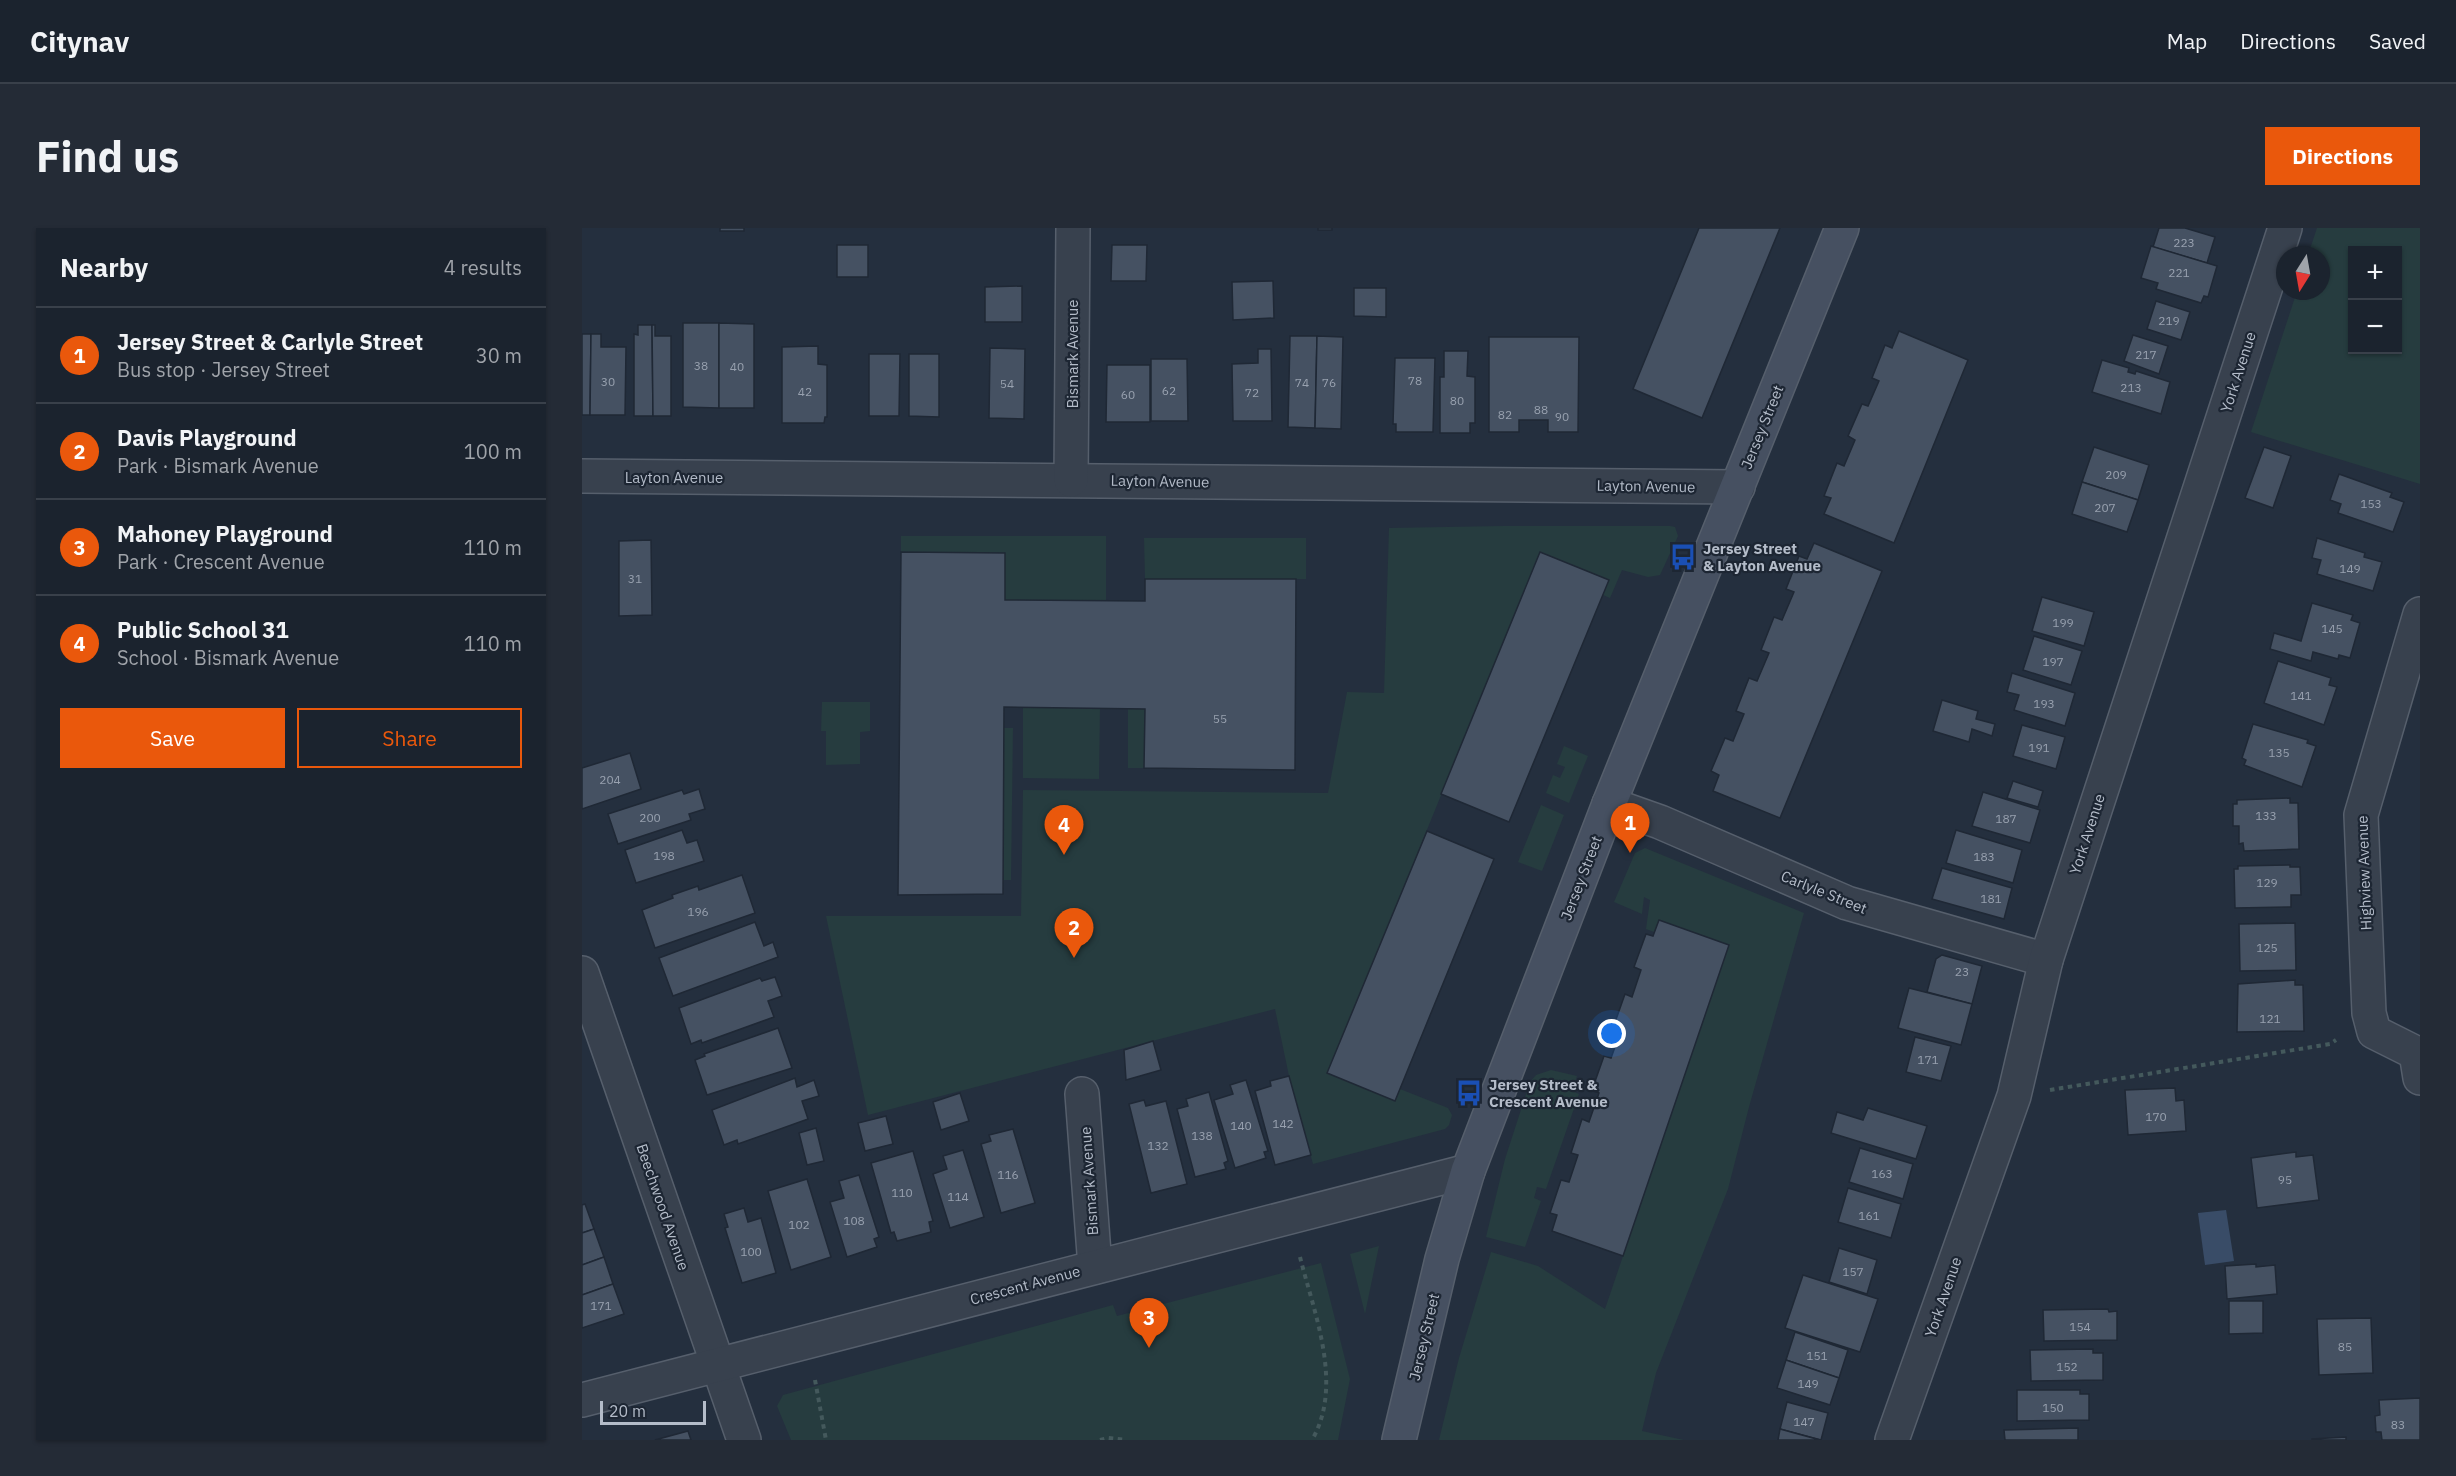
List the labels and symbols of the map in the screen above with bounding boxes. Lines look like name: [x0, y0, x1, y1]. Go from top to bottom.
house number: 223: [2173, 235, 2195, 250]
north arrow: [2276, 246, 2330, 300]
house number: 221: [2168, 265, 2190, 280]
street label: Bismark Avenue: [1063, 300, 1082, 409]
house number: 219: [2158, 313, 2180, 328]
street label: York Avenue: [2216, 329, 2260, 415]
house number: 217: [2135, 347, 2157, 362]
house number: 38: [694, 358, 708, 373]
house number: 40: [730, 359, 744, 374]
house number: 78: [1408, 373, 1422, 388]
house number: 30: [601, 374, 615, 389]
house number: 74: [1295, 375, 1309, 390]
house number: 76: [1322, 375, 1336, 390]
house number: 54: [1000, 376, 1014, 391]
house number: 213: [2120, 380, 2142, 395]
street label: Jersey Street: [1737, 382, 1787, 472]
house number: 62: [1162, 383, 1176, 398]
house number: 42: [798, 384, 812, 399]
house number: 72: [1245, 385, 1259, 400]
house number: 60: [1121, 387, 1135, 402]
house number: 80: [1450, 393, 1464, 408]
house number: 88: [1534, 402, 1548, 417]
house number: 82: [1498, 407, 1512, 422]
house number: 90: [1555, 409, 1569, 424]
house number: 209: [2105, 467, 2127, 482]
street label: Layton Avenue: [625, 468, 723, 487]
street label: Layton Avenue: [1111, 471, 1209, 491]
street label: Layton Avenue: [1597, 476, 1695, 496]
house number: 153: [2360, 496, 2382, 511]
house number: 207: [2094, 500, 2116, 515]
place label: Jersey Street & Layton Avenue: [1703, 539, 1821, 575]
bus stop icon: Jersey Street & Layton Avenue: [1668, 542, 1698, 572]
house number: 149: [2339, 561, 2361, 576]
house number: 31: [628, 571, 642, 586]
house number: 199: [2052, 615, 2074, 630]
house number: 145: [2321, 621, 2343, 636]
house number: 197: [2042, 654, 2064, 669]
house number: 141: [2290, 688, 2312, 703]
house number: 193: [2033, 696, 2055, 711]
house number: 55: [1213, 711, 1227, 726]
house number: 191: [2028, 740, 2050, 755]
house number: 135: [2268, 745, 2290, 760]
house number: 204: [599, 772, 621, 787]
street label: York Avenue: [2065, 791, 2109, 877]
pin: 1: [1610, 804, 1650, 853]
pin: 4: [1044, 806, 1084, 855]
house number: 133: [2255, 808, 2277, 823]
house number: 200: [639, 810, 661, 825]
house number: 187: [1995, 811, 2017, 826]
street label: Highview Avenue: [2352, 815, 2376, 931]
street label: Jersey Street: [1556, 833, 1606, 923]
house number: 198: [653, 848, 675, 863]
house number: 183: [1973, 849, 1995, 864]
street label: Carlyle Street: [1778, 866, 1870, 918]
house number: 129: [2256, 875, 2278, 890]
house number: 181: [1980, 891, 2002, 906]
house number: 196: [687, 904, 709, 919]
pin: 2: [1054, 908, 1094, 958]
house number: 125: [2256, 940, 2278, 955]
house number: 23: [1955, 964, 1969, 979]
house number: 121: [2259, 1011, 2281, 1026]
your location: [1597, 1019, 1626, 1048]
house number: 171: [1917, 1052, 1939, 1067]
place label: Jersey Street & Crescent Avenue: [1489, 1075, 1608, 1111]
bus stop icon: Jersey Street & Crescent Avenue: [1454, 1078, 1484, 1108]
house number: 170: [2145, 1109, 2167, 1124]
house number: 142: [1272, 1116, 1294, 1131]
house number: 140: [1230, 1118, 1252, 1133]
street label: Bismark Avenue: [1076, 1126, 1102, 1236]
house number: 138: [1191, 1128, 1213, 1143]
house number: 132: [1147, 1138, 1169, 1153]
street label: Beechwood Avenue: [632, 1141, 694, 1273]
house number: 163: [1871, 1166, 1893, 1181]
house number: 116: [997, 1167, 1019, 1182]
house number: 95: [2278, 1172, 2292, 1187]
house number: 110: [891, 1185, 913, 1200]
house number: 114: [947, 1189, 969, 1204]
house number: 161: [1858, 1208, 1880, 1223]
house number: 108: [843, 1213, 865, 1228]
house number: 102: [788, 1217, 810, 1232]
house number: 100: [740, 1244, 762, 1259]
street label: York Avenue: [1920, 1254, 1966, 1340]
street label: Crescent Avenue: [968, 1261, 1082, 1309]
house number: 157: [1842, 1264, 1864, 1279]
street label: Jersey Street: [1405, 1291, 1443, 1383]
house number: 171: [590, 1298, 612, 1313]
pin: 3: [1130, 1298, 1168, 1348]
house number: 154: [2069, 1319, 2091, 1334]
house number: 85: [2338, 1339, 2352, 1354]
house number: 151: [1806, 1348, 1828, 1363]
house number: 152: [2056, 1359, 2078, 1374]
house number: 149: [1797, 1376, 1819, 1391]
scale bar: [600, 1398, 706, 1426]
house number: 150: [2042, 1400, 2064, 1415]
house number: 147: [1793, 1414, 1815, 1429]
house number: 83: [2391, 1417, 2405, 1432]

